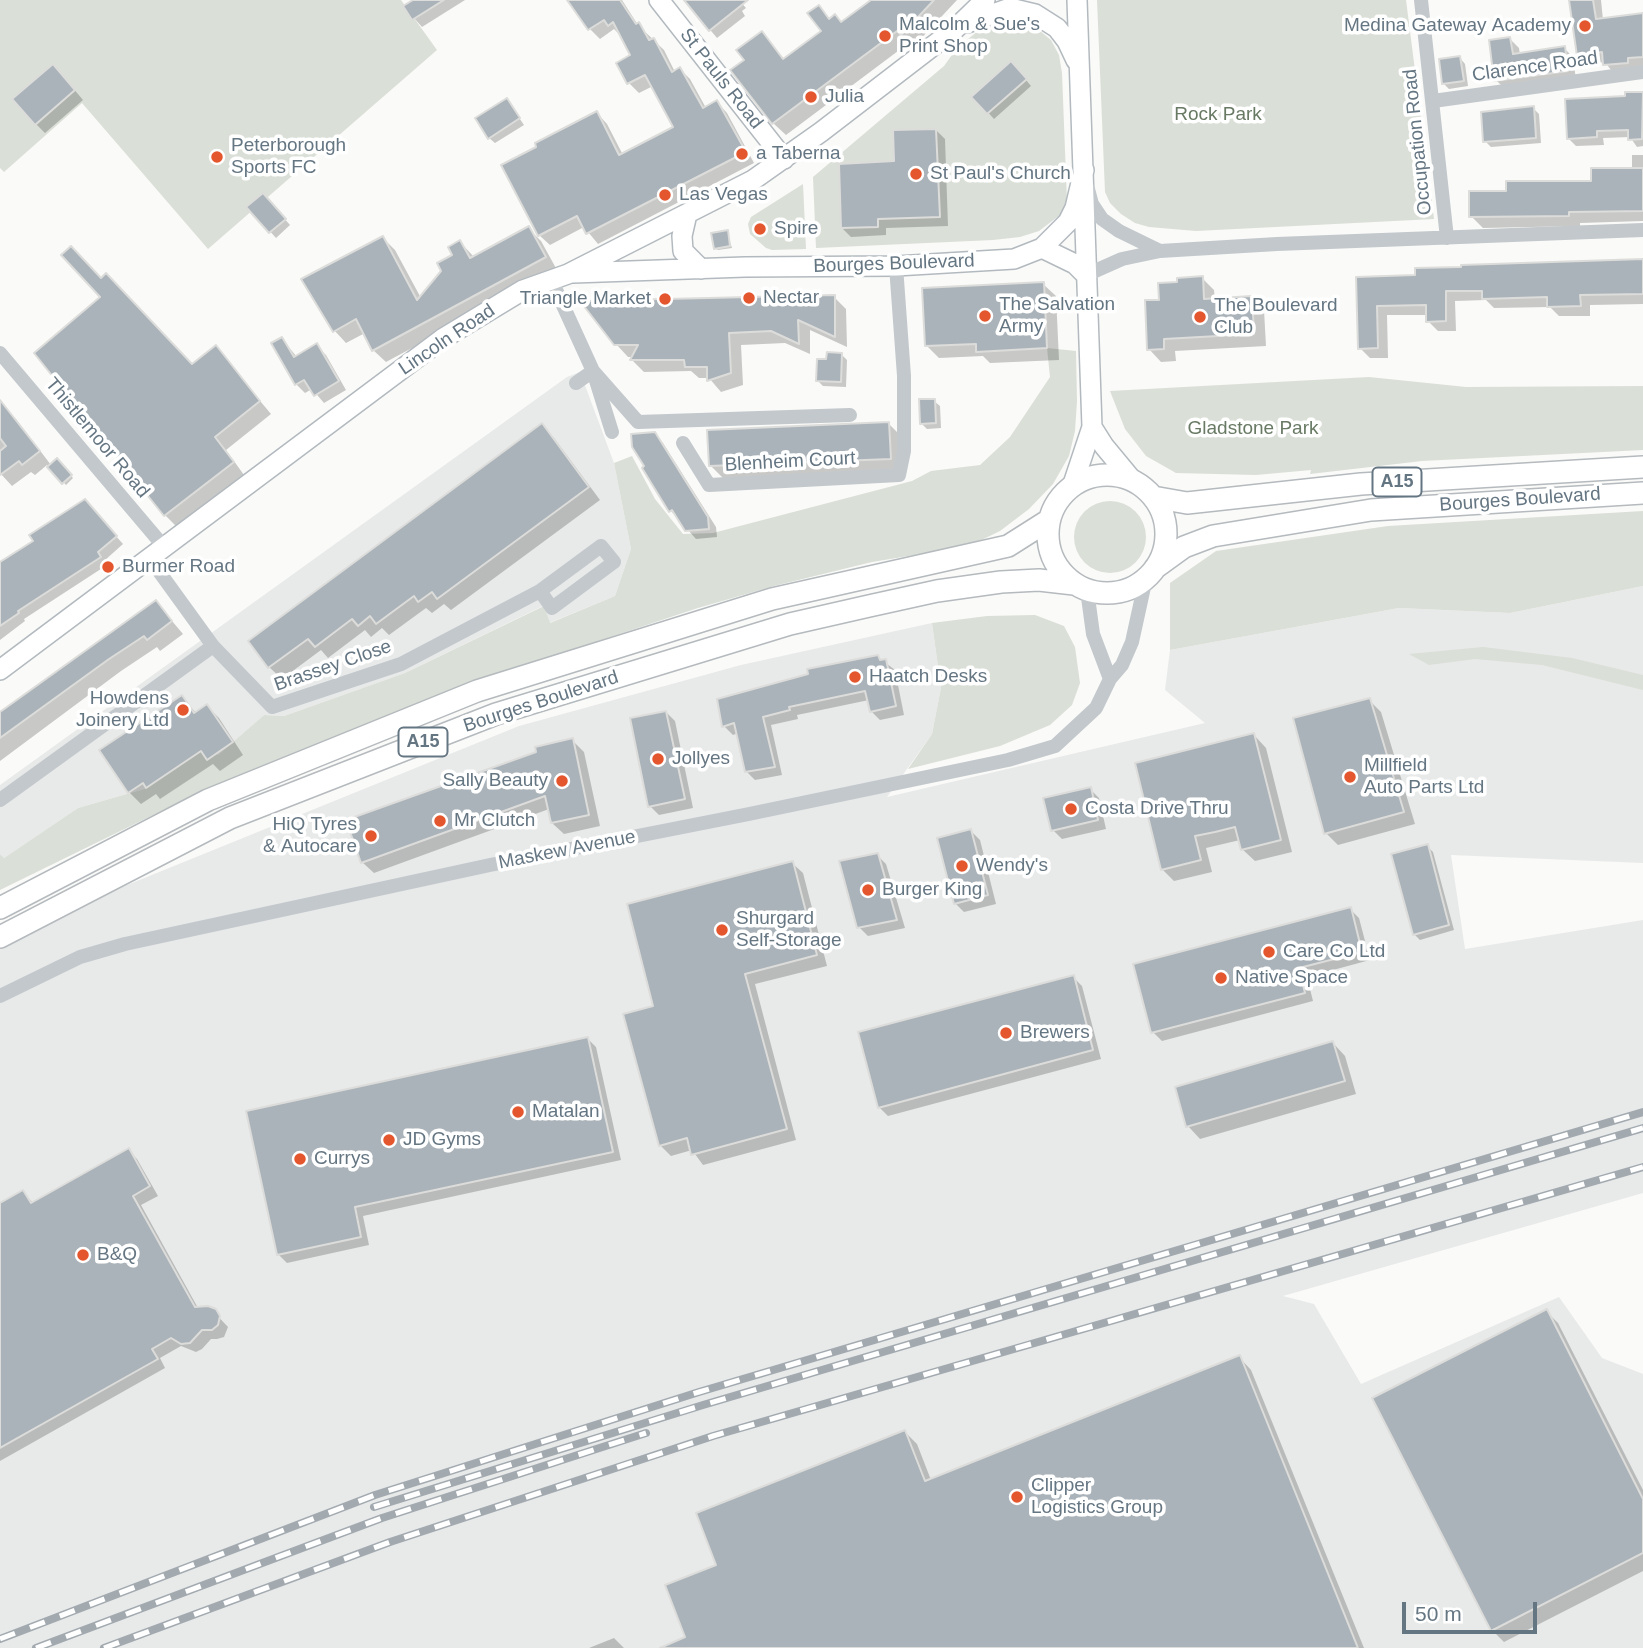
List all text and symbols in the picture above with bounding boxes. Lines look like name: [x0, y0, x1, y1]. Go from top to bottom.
place label: Malcolm & Sue's Print Shop: [899, 14, 1040, 58]
place label: Medina Gateway Academy: [1344, 15, 1571, 37]
marker: Medina Gateway Academy: [1577, 18, 1593, 34]
street label: St Pauls Road: [675, 24, 767, 134]
marker: Malcolm & Sue's Print Shop: [877, 28, 893, 44]
street label: Clarence Road: [1471, 47, 1599, 87]
street label: Occupation Road: [1399, 68, 1437, 216]
place label: Julia: [825, 86, 864, 108]
marker: Julia: [803, 89, 819, 105]
park label: Rock Park: [1174, 104, 1262, 126]
place label: Peterborough Sports FC: [231, 135, 346, 179]
place label: a Taberna: [756, 143, 841, 165]
marker: a Taberna: [734, 146, 750, 162]
marker: Peterborough Sports FC: [209, 149, 225, 165]
place label: St Paul's Church: [930, 163, 1071, 185]
marker: St Paul's Church: [908, 166, 924, 182]
place label: Las Vegas: [679, 184, 768, 206]
marker: Las Vegas: [657, 187, 673, 203]
place label: Spire: [774, 218, 818, 240]
marker: Spire: [752, 221, 768, 237]
street label: Bourges Boulevard: [813, 250, 975, 278]
place label: Nectar: [763, 287, 819, 309]
place label: Triangle Market: [520, 288, 651, 310]
marker: Nectar: [741, 290, 757, 306]
marker: Triangle Market: [657, 291, 673, 307]
place label: The Salvation Army: [999, 294, 1115, 338]
place label: The Boulevard Club: [1214, 295, 1338, 339]
street label: Lincoln Road: [395, 300, 499, 380]
marker: The Salvation Army: [977, 308, 993, 324]
marker: The Boulevard Club: [1192, 309, 1208, 325]
street label: Thistlemoor Road: [40, 373, 154, 503]
park label: Gladstone Park: [1188, 418, 1318, 440]
street label: Blenheim Court: [724, 447, 856, 477]
road number: A15: [1372, 468, 1422, 496]
street label: Bourges Boulevard: [1439, 483, 1601, 517]
place label: Burmer Road: [122, 556, 235, 578]
marker: Burmer Road: [100, 559, 116, 575]
street label: Brassey Close: [271, 635, 395, 697]
street label: Bourges Boulevard: [461, 666, 621, 738]
place label: Haatch Desks: [869, 666, 987, 688]
marker: Haatch Desks: [847, 669, 863, 685]
place label: Howdens Joinery Ltd: [76, 688, 169, 732]
marker: Howdens Joinery Ltd: [175, 702, 191, 718]
road number: A15: [398, 728, 448, 756]
place label: Jollyes: [672, 748, 730, 770]
marker: Jollyes: [650, 751, 666, 767]
place label: Millfield Auto Parts Ltd: [1364, 755, 1484, 799]
marker: Millfield Auto Parts Ltd: [1342, 769, 1358, 785]
place label: Sally Beauty: [442, 770, 548, 792]
marker: Sally Beauty: [554, 773, 570, 789]
place label: Costa Drive Thru: [1085, 798, 1229, 820]
marker: Costa Drive Thru: [1063, 801, 1079, 817]
place label: Mr Clutch: [454, 810, 535, 832]
marker: Mr Clutch: [432, 813, 448, 829]
place label: HiQ Tyres & Autocare: [263, 814, 357, 858]
street label: Maskew Avenue: [497, 826, 637, 874]
marker: HiQ Tyres & Autocare: [363, 828, 379, 844]
place label: Wendy's: [976, 855, 1048, 877]
marker: Wendy's: [954, 858, 970, 874]
place label: Burger King: [882, 879, 982, 901]
marker: Burger King: [860, 882, 876, 898]
place label: Shurgard Self-Storage: [736, 908, 842, 952]
marker: Shurgard Self-Storage: [714, 922, 730, 938]
place label: Care Co Ltd: [1283, 941, 1385, 963]
marker: Care Co Ltd: [1261, 944, 1277, 960]
place label: Native Space: [1235, 967, 1348, 989]
marker: Native Space: [1213, 970, 1229, 986]
place label: Brewers: [1020, 1022, 1090, 1044]
marker: Brewers: [998, 1025, 1014, 1041]
place label: Matalan: [532, 1101, 600, 1123]
marker: Matalan: [510, 1104, 526, 1120]
place label: JD Gyms: [403, 1129, 481, 1151]
marker: JD Gyms: [381, 1132, 397, 1148]
place label: Currys: [314, 1148, 370, 1170]
marker: Currys: [292, 1151, 308, 1167]
place label: B&Q: [97, 1244, 137, 1266]
marker: B&Q: [75, 1247, 91, 1263]
place label: Clipper Logistics Group: [1031, 1475, 1163, 1519]
marker: Clipper Logistics Group: [1009, 1489, 1025, 1505]
scale bar: [1405, 1588, 1540, 1632]
text: 50 m: [1415, 1602, 1462, 1625]

